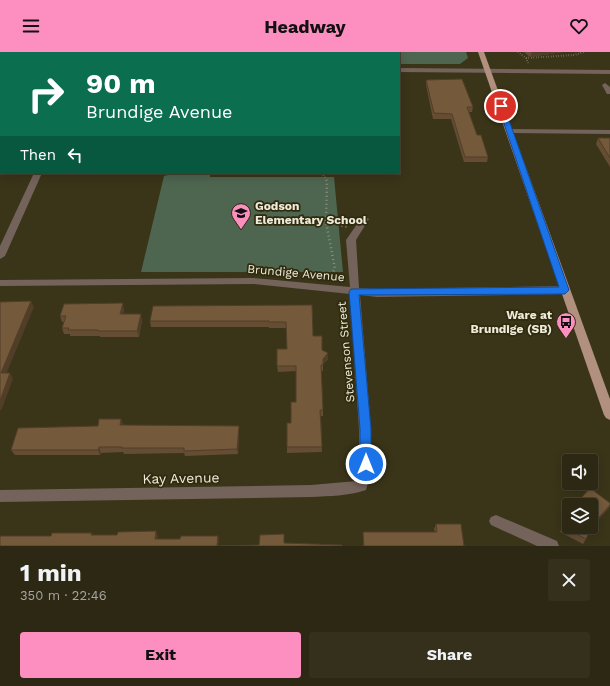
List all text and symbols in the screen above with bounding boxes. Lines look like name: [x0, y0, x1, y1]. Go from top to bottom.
icon: menu: [20, 15, 42, 37]
icon: heart: [568, 15, 590, 37]
text: Headway: [264, 16, 346, 37]
text: 90 m: [86, 67, 156, 100]
icon: right: [20, 68, 72, 120]
pin: [484, 89, 518, 123]
icon: arrive: [490, 95, 512, 117]
text: Brundige Avenue: [86, 101, 232, 122]
icon: left: [64, 144, 86, 166]
text: Then: [20, 146, 56, 164]
place label: Godson Elementary School: [255, 199, 367, 227]
school or university icon: Godson Elementary School: [230, 202, 252, 230]
street label: Brundige Avenue: [247, 262, 345, 284]
street label: Stevenson Street: [335, 301, 357, 403]
place label: Ware at Brundige (SB): [471, 308, 553, 336]
bus stop icon: Ware at Brundige (SB): [555, 311, 577, 339]
position arrow: [345, 443, 387, 485]
map controls: [562, 454, 598, 534]
button: sound: [562, 454, 598, 490]
street label: Kay Avenue: [142, 469, 220, 487]
button: layers: [562, 498, 598, 534]
text: 1 min: [20, 559, 82, 587]
button: close: [548, 559, 590, 601]
text: 350 m · 22:46: [20, 588, 107, 603]
button: Exit: [20, 632, 301, 678]
button: Share: [309, 632, 590, 678]

